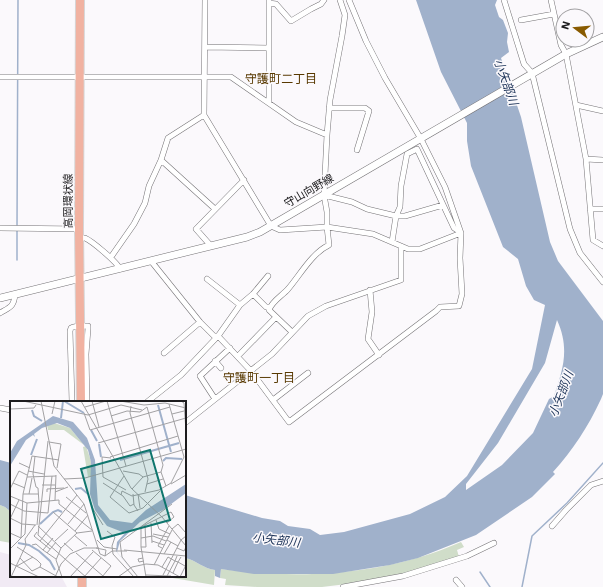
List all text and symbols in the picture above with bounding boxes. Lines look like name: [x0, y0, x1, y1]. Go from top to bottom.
north arrow: [555, 8, 595, 48]
text: N: [558, 20, 573, 31]
water label: 小矢部川: [491, 57, 521, 109]
district label: 守護町二丁目: [245, 72, 317, 86]
street label: 守山向野線: [282, 172, 336, 210]
street label: 高岡環状線: [62, 174, 75, 229]
water label: 小矢部川: [546, 367, 577, 419]
district label: 守護町一丁目: [223, 371, 295, 385]
inset map: [10, 401, 186, 577]
water label: 小矢部川: [251, 530, 303, 550]

